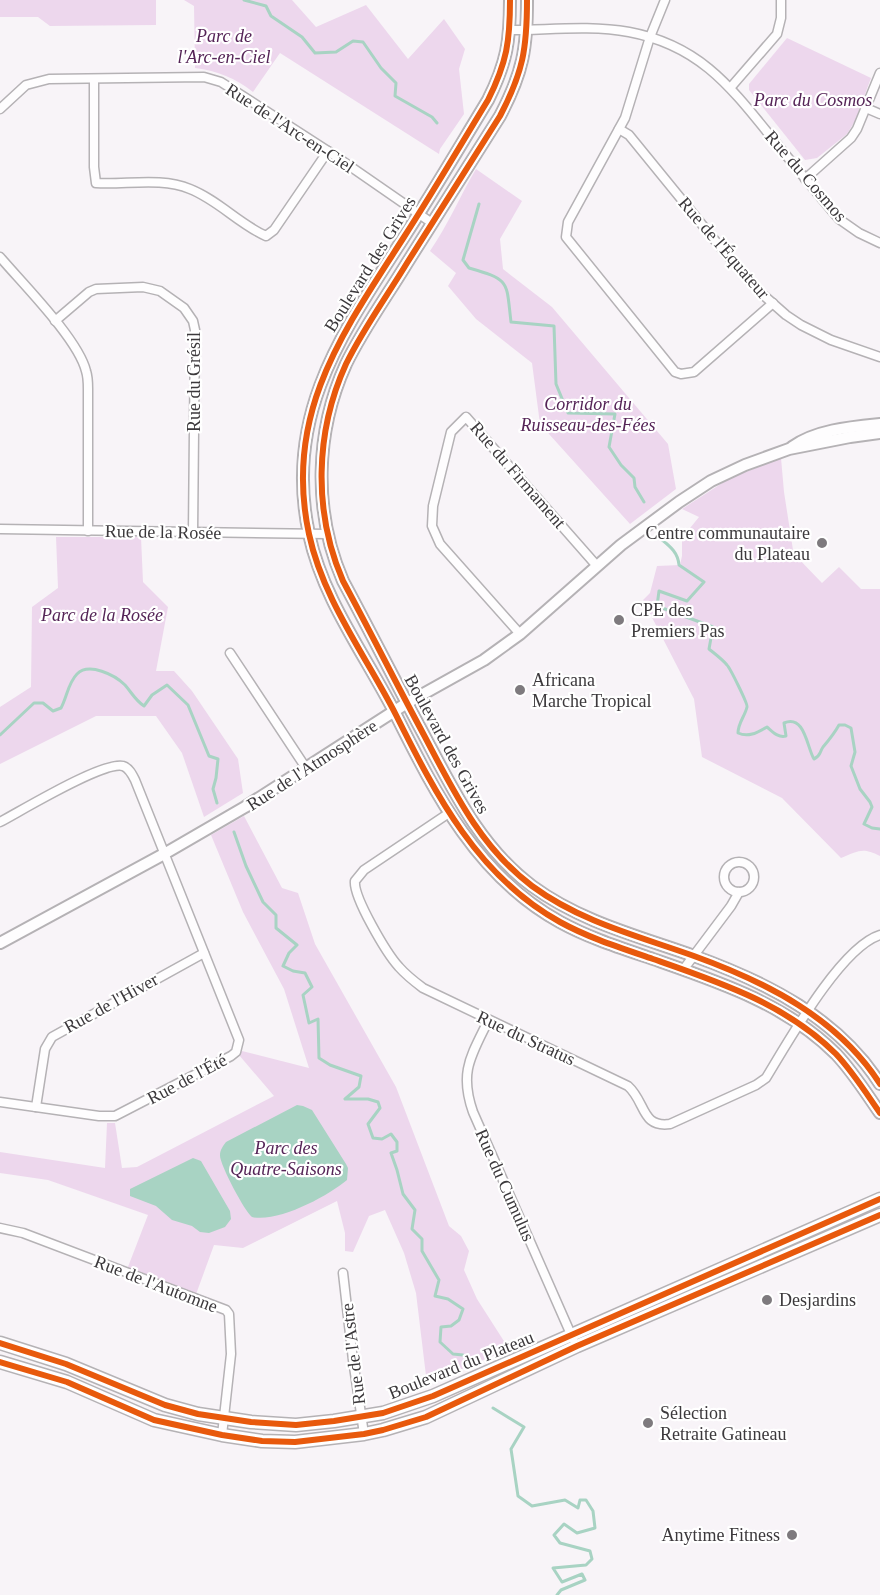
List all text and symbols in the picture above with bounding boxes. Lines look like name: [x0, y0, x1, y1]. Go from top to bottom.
park label: Parc de l'Arc-en-Ciel: [177, 26, 271, 67]
street label: Rue de l'Arc-en-Ciel: [222, 79, 358, 177]
park label: Parc du Cosmos: [753, 90, 872, 110]
street label: Rue du Cosmos: [761, 126, 851, 226]
street label: Rue de l'Équateur: [674, 192, 774, 303]
street label: Boulevard des Grives: [320, 193, 420, 335]
street label: Rue du Grésil: [184, 332, 204, 432]
park label: Corridor du Ruisseau-des-Fées: [520, 394, 655, 435]
street label: Rue du Firmament: [466, 418, 570, 532]
street label: Rue de la Rosée: [105, 521, 221, 543]
place label: Centre communautaire du Plateau: [646, 523, 810, 564]
marker: Centre communautaire du Plateau: [815, 536, 829, 550]
place label: CPE des Premiers Pas: [631, 600, 725, 641]
park label: Parc de la Rosée: [40, 605, 163, 625]
marker: CPE des Premiers Pas: [612, 613, 626, 627]
place label: Africana Marche Tropical: [532, 670, 651, 711]
street label: Boulevard des Grives: [400, 671, 494, 817]
marker: Africana Marche Tropical: [513, 683, 527, 697]
street label: Rue de l'Atmosphère: [243, 715, 381, 815]
street label: Rue de l'Hiver: [61, 969, 161, 1037]
street label: Rue du Stratus: [474, 1007, 578, 1069]
street label: Rue de l'Été: [143, 1049, 230, 1108]
street label: Rue du Cumulus: [471, 1126, 539, 1244]
park label: Parc des Quatre-Saisons: [230, 1138, 342, 1179]
street label: Rue de l'Automne: [92, 1251, 220, 1317]
place label: Desjardins: [779, 1290, 856, 1310]
marker: Desjardins: [760, 1293, 774, 1307]
street label: Rue de l'Astre: [337, 1302, 369, 1406]
street label: Boulevard du Plateau: [385, 1327, 537, 1403]
place label: Sélection Retraite Gatineau: [660, 1403, 786, 1444]
marker: Sélection Retraite Gatineau: [641, 1416, 655, 1430]
place label: Anytime Fitness: [661, 1525, 780, 1545]
marker: Anytime Fitness: [785, 1528, 799, 1542]

